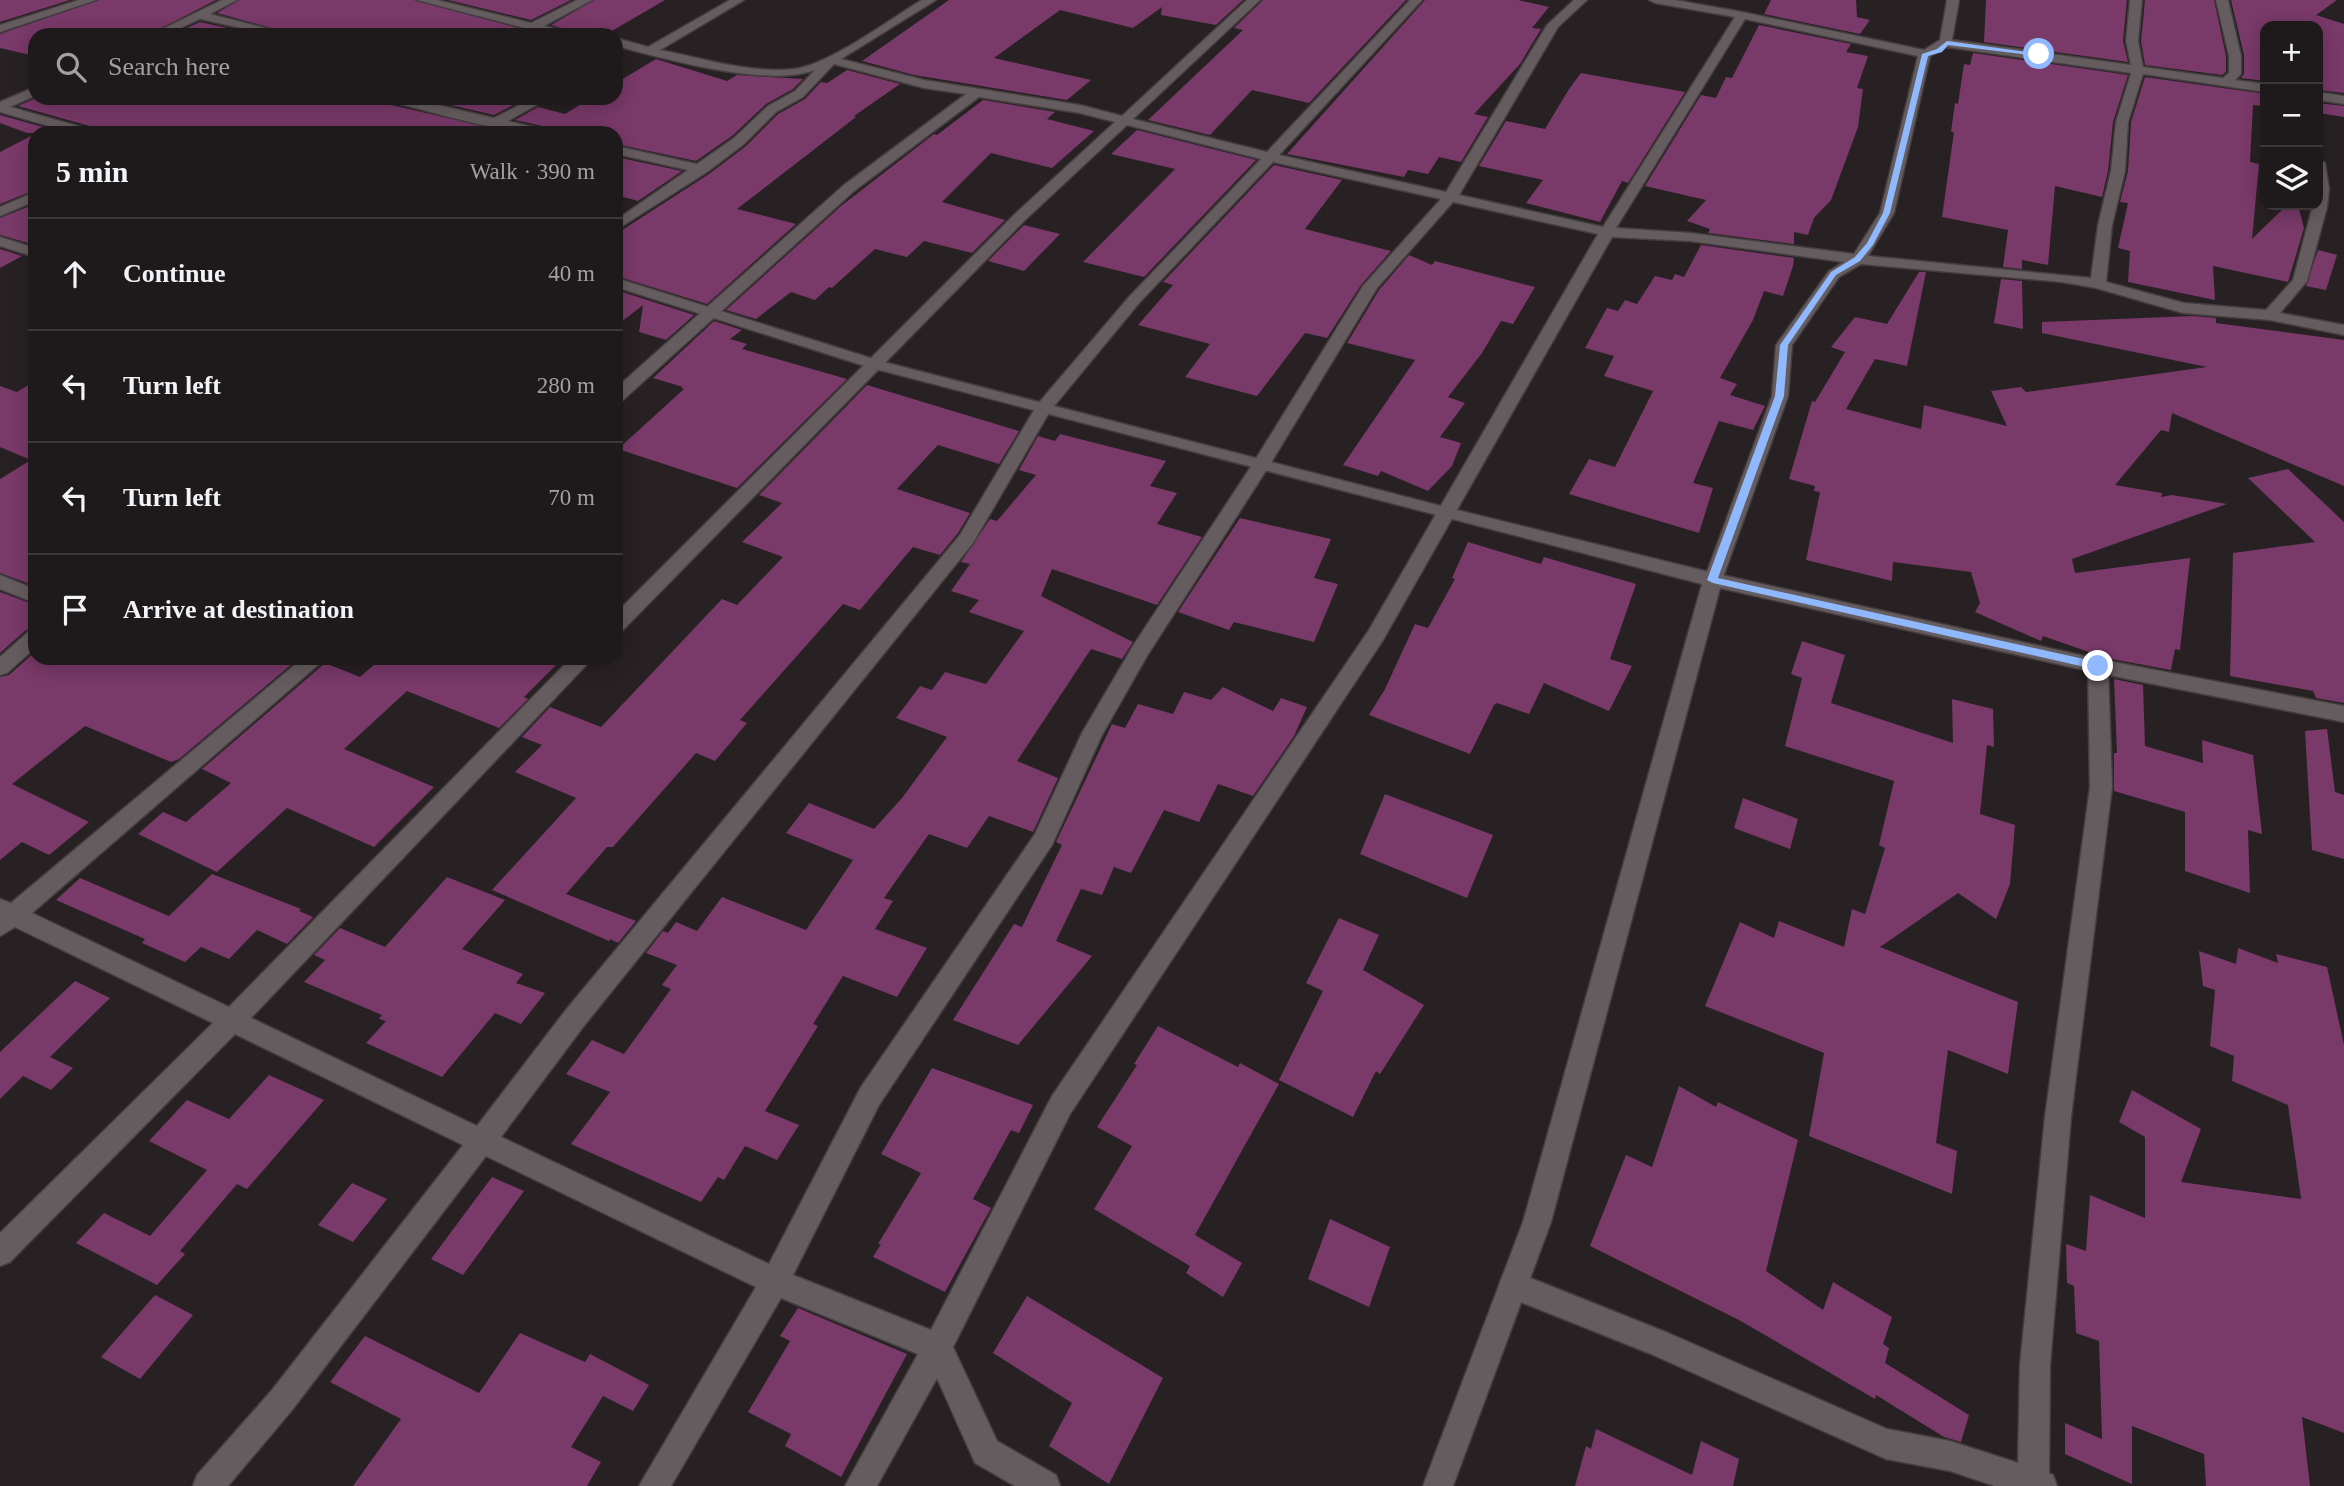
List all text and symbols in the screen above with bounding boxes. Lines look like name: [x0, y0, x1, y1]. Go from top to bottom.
map controls: [2260, 21, 2323, 210]
button: +: [2260, 21, 2323, 84]
search box: [28, 28, 623, 105]
route start: [2023, 38, 2054, 69]
icon: search: [52, 48, 90, 86]
text: Search here: [108, 52, 230, 81]
button: −: [2260, 84, 2323, 147]
button: layers: [2260, 147, 2323, 210]
text: 5 min: [56, 155, 129, 188]
text: Walk · 390 m: [470, 159, 595, 184]
icon: ahead: [56, 255, 94, 293]
text: Continue: [123, 259, 226, 288]
text: 40 m: [548, 261, 595, 286]
icon: left: [56, 367, 94, 405]
text: Turn left: [123, 371, 221, 400]
text: 280 m: [537, 373, 595, 398]
icon: left: [56, 479, 94, 517]
text: Turn left: [123, 483, 221, 512]
text: 70 m: [548, 485, 595, 510]
icon: arrive: [56, 591, 94, 629]
text: Arrive at destination: [123, 595, 354, 624]
route end: [2082, 650, 2113, 681]

